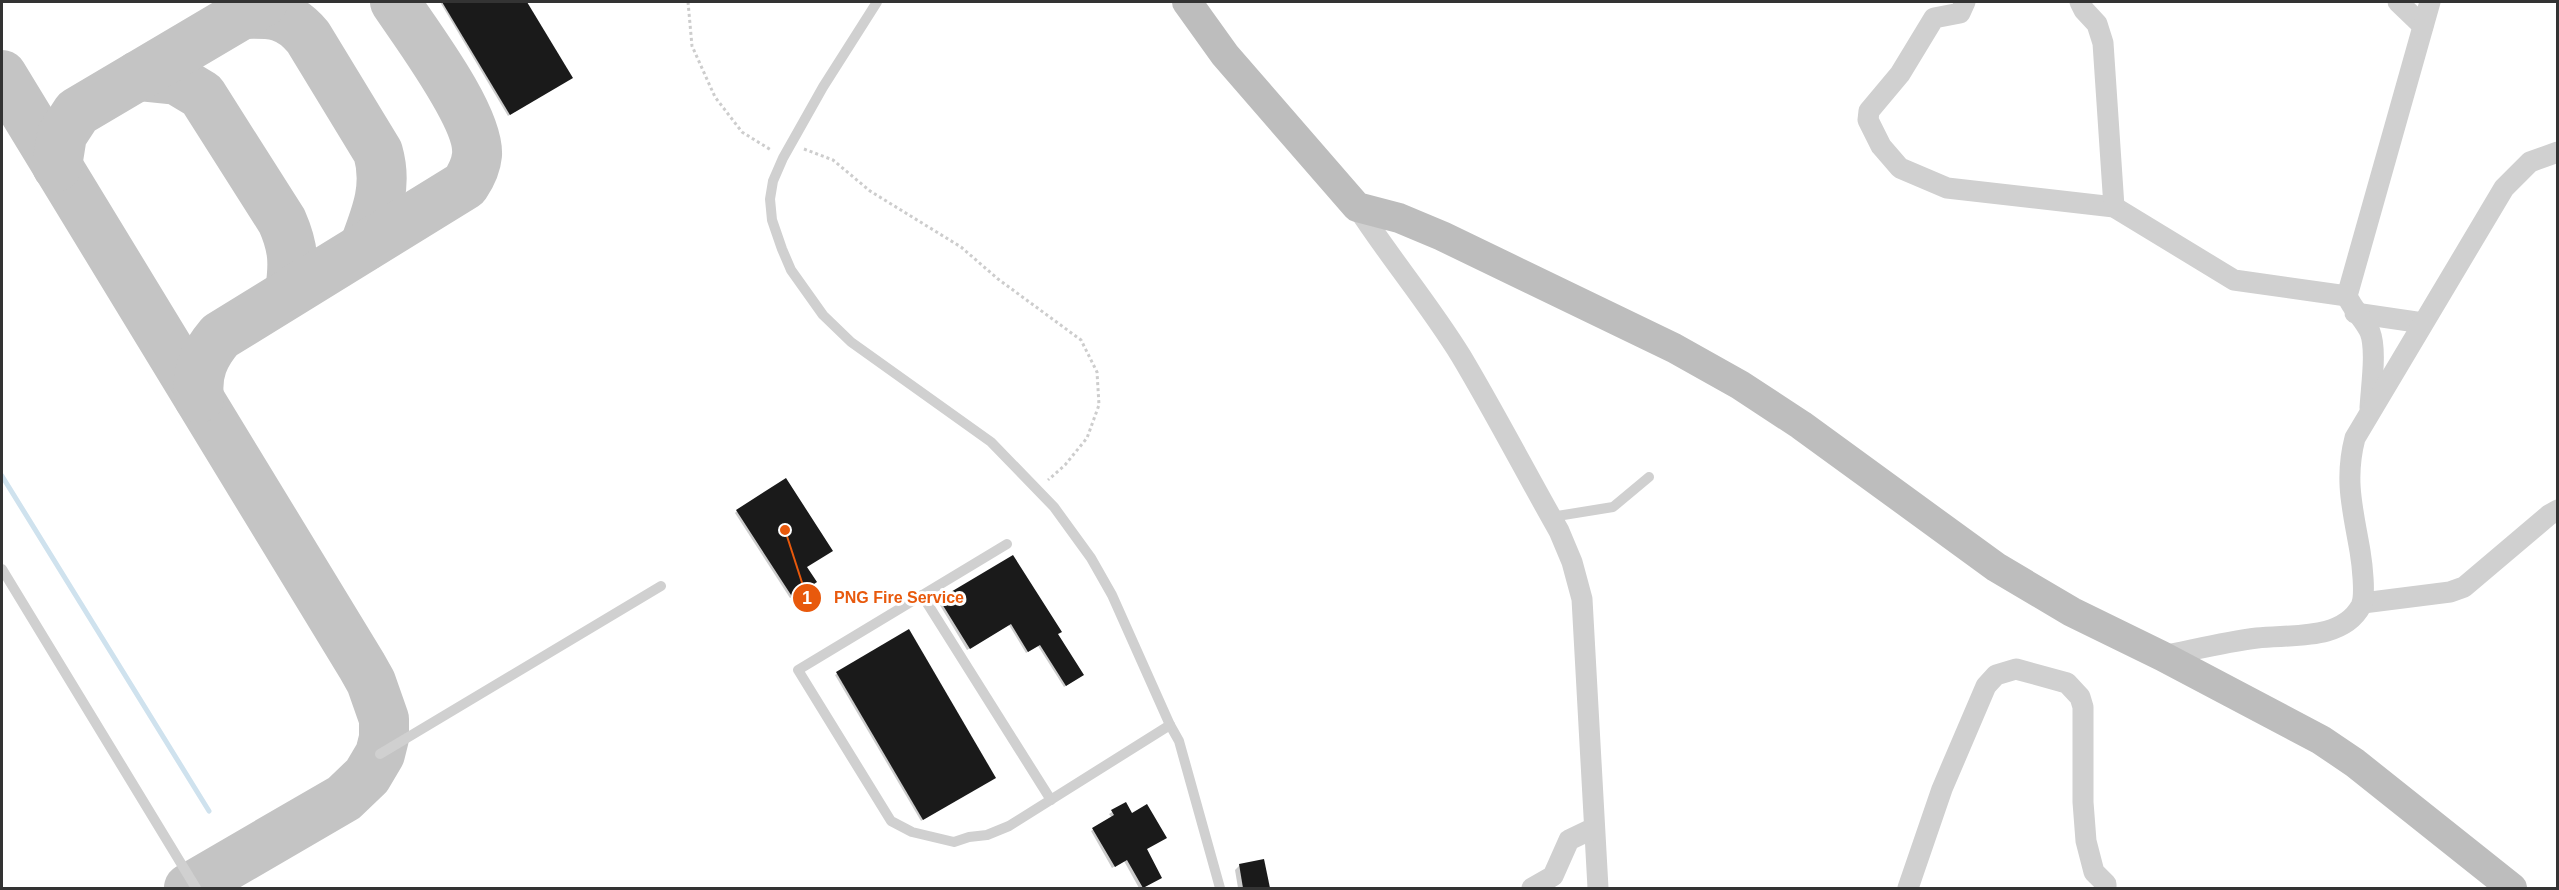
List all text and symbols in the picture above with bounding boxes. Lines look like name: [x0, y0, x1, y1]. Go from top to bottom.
callout: PNG Fire Service: [792, 581, 976, 615]
text: 1: [802, 588, 812, 608]
text: PNG Fire Service: [834, 589, 964, 606]

